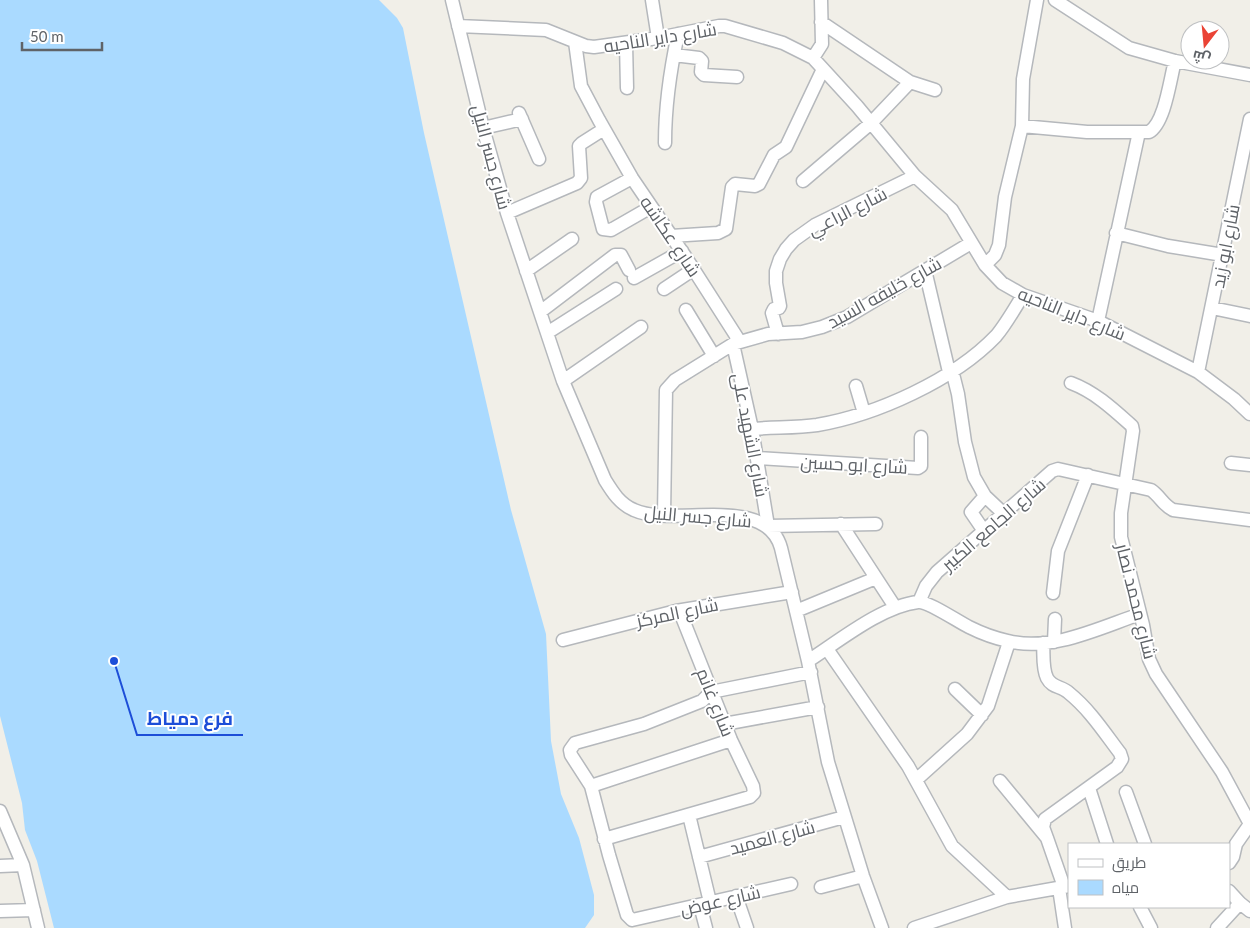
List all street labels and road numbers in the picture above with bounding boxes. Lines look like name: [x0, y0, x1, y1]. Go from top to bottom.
street label: شارع داير الناحيه: [602, 17, 718, 59]
street label: شارع جسر النيل: [466, 102, 517, 212]
street label: شارع الراعي: [804, 182, 892, 244]
street label: شارع عكاشه: [634, 191, 706, 282]
street label: شارع ابو زيد: [1206, 202, 1246, 290]
street label: شارع خليفه السيد: [823, 252, 946, 334]
street label: شارع داير الناحيه: [1014, 281, 1129, 346]
street label: شارع الشهيد على: [726, 371, 774, 499]
street label: شارع ابو حسين: [800, 450, 908, 480]
street label: شارع الجامع الكبير: [936, 473, 1051, 577]
street label: شارع جسر النيل: [643, 500, 753, 534]
street label: شارع محمد نصار: [1110, 540, 1162, 662]
street label: شارع المركز: [633, 593, 721, 634]
street label: شارع غانم: [690, 664, 740, 740]
street label: شارع العميد: [727, 815, 818, 861]
street label: شارع عوض: [678, 880, 763, 922]

